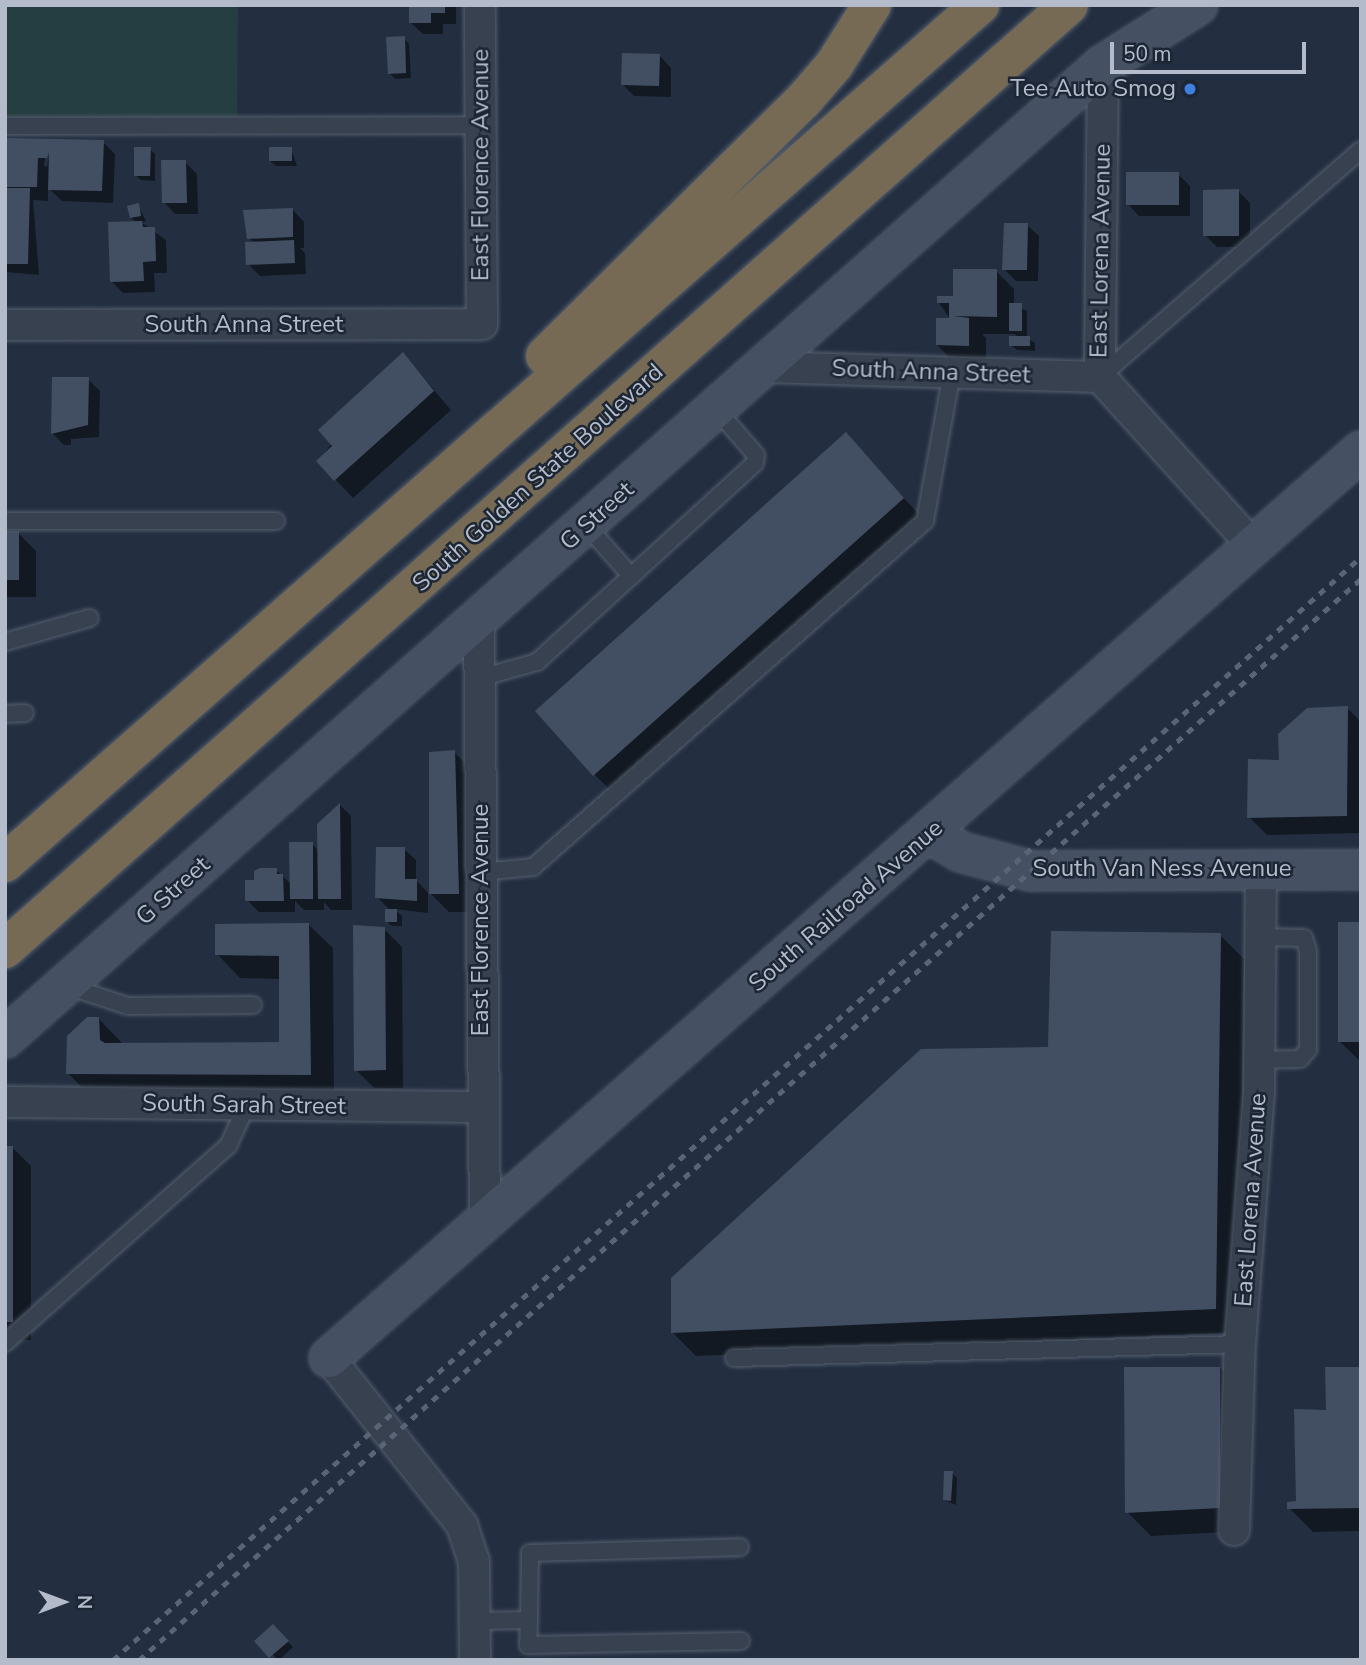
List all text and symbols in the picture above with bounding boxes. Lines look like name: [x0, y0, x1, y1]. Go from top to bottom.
scale bar: [1114, 28, 1310, 72]
text: 50 m: [1123, 40, 1172, 68]
street label: East Florence Avenue: [467, 49, 495, 281]
place label: Tee Auto Smog: [1010, 75, 1176, 103]
marker: Tee Auto Smog: [1182, 81, 1198, 97]
street label: East Lorena Avenue: [1085, 144, 1117, 358]
street label: South Anna Street: [145, 311, 343, 339]
street label: South Anna Street: [831, 354, 1031, 390]
street label: South Golden State Boulevard: [407, 358, 669, 598]
street label: G Street: [554, 475, 640, 557]
street label: East Florence Avenue: [467, 804, 495, 1036]
street label: South Railroad Avenue: [743, 814, 949, 998]
street label: G Street: [130, 850, 216, 932]
street label: South Van Ness Avenue: [1033, 855, 1291, 883]
street label: South Sarah Street: [142, 1089, 346, 1121]
street label: East Lorena Avenue: [1229, 1092, 1273, 1308]
north arrow: [28, 1567, 98, 1637]
text: N: [71, 1595, 97, 1609]

